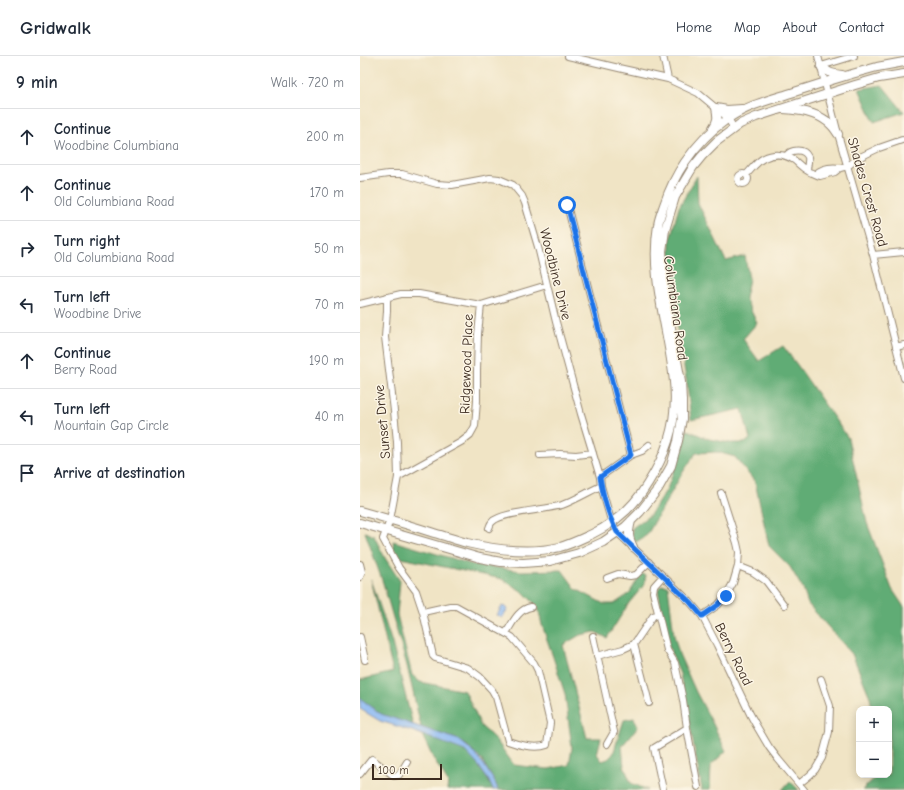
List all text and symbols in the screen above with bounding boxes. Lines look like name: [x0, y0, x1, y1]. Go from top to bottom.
text: Gridwalk: [20, 17, 91, 39]
text: Home: [676, 19, 712, 36]
text: Map: [734, 19, 760, 36]
text: About: [782, 19, 817, 36]
text: Contact: [839, 19, 884, 36]
text: 9 min: [16, 73, 58, 92]
text: Walk · 720 m: [271, 75, 344, 90]
text: Continue: [54, 120, 111, 138]
icon: ahead: [16, 126, 38, 148]
text: 200 m: [306, 129, 344, 144]
street label: Shades Crest Road: [844, 135, 891, 249]
text: Woodbine Columbiana: [54, 138, 179, 153]
text: Continue: [54, 176, 111, 194]
icon: ahead: [16, 182, 38, 204]
text: 170 m: [310, 185, 344, 200]
text: Old Columbiana Road: [54, 194, 174, 209]
route start: [558, 196, 576, 214]
street label: Woodbine Drive: [536, 226, 575, 322]
text: Turn right: [54, 232, 120, 250]
icon: right: [16, 238, 38, 260]
text: 50 m: [314, 241, 344, 256]
text: Old Columbiana Road: [54, 250, 174, 265]
street label: Columbiana Road: [660, 255, 691, 362]
text: Turn left: [54, 288, 110, 306]
icon: left: [16, 294, 38, 316]
text: 70 m: [315, 297, 344, 312]
text: Woodbine Drive: [54, 306, 141, 321]
street label: Ridgewood Place: [456, 314, 477, 414]
text: Continue: [54, 344, 111, 362]
icon: ahead: [16, 350, 38, 372]
text: 190 m: [309, 353, 344, 368]
text: Berry Road: [54, 362, 117, 377]
street label: Sunset Drive: [371, 384, 394, 460]
text: Turn left: [54, 400, 110, 418]
icon: left: [16, 406, 38, 428]
text: 40 m: [315, 409, 344, 424]
text: Mountain Gap Circle: [54, 418, 169, 433]
icon: arrive: [16, 462, 38, 484]
text: Arrive at destination: [54, 464, 185, 482]
route end: [717, 587, 735, 605]
street label: Berry Road: [711, 620, 756, 688]
map controls: [856, 706, 892, 778]
button: +: [856, 706, 892, 742]
button: −: [856, 742, 892, 778]
scale bar: [372, 762, 442, 781]
text: 100 m: [378, 764, 409, 777]

